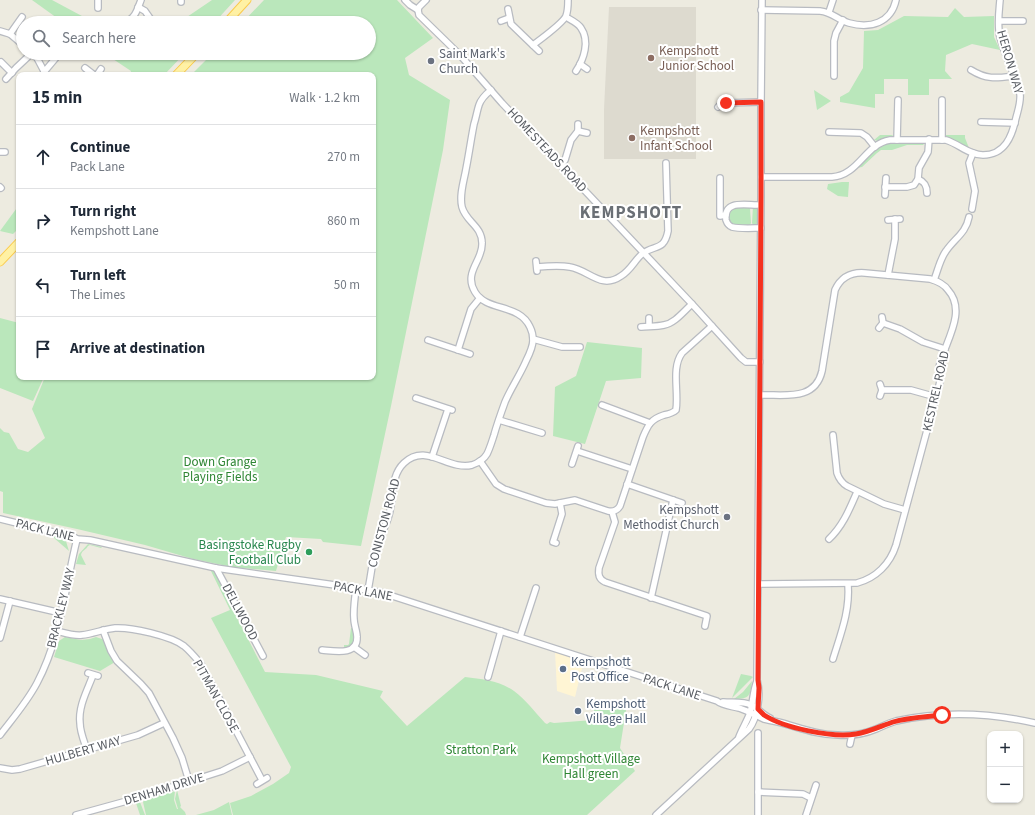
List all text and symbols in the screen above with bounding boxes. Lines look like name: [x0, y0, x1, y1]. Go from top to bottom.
search box: [16, 16, 376, 60]
icon: search: [30, 27, 52, 49]
text: Search here: [62, 28, 136, 49]
street label: HERON WAY: [992, 28, 1028, 97]
place label: Kempshott Junior School: [659, 42, 734, 75]
place label: Saint Mark's Church: [439, 45, 506, 78]
marker: Kempshott Junior School: [646, 53, 656, 63]
marker: Saint Mark's Church: [426, 56, 436, 66]
text: 15 min: [32, 86, 82, 110]
text: Walk · 1.2 km: [289, 89, 360, 107]
route end: [717, 94, 735, 112]
street label: HOMESTEADS ROAD: [503, 104, 591, 196]
place label: Kempshott Infant School: [640, 122, 712, 155]
marker: Kempshott Infant School: [627, 133, 637, 143]
text: Continue: [70, 137, 130, 158]
icon: ahead: [32, 146, 54, 168]
text: 270 m: [327, 148, 360, 166]
text: Pack Lane: [70, 158, 125, 176]
text: Turn right: [70, 201, 136, 222]
district label: KEMPSHOTT: [580, 201, 682, 225]
icon: right: [32, 210, 54, 232]
text: 860 m: [327, 212, 360, 230]
text: Kempshott Lane: [70, 222, 159, 240]
text: Turn left: [70, 265, 126, 286]
icon: left: [32, 274, 54, 296]
text: 50 m: [334, 276, 360, 294]
text: The Limes: [70, 286, 125, 304]
icon: arrive: [32, 338, 54, 360]
text: Arrive at destination: [70, 338, 205, 359]
street label: KESTREL ROAD: [918, 349, 954, 433]
park label: Down Grange Playing Fields: [183, 453, 258, 486]
street label: CONISTON ROAD: [363, 476, 405, 569]
place label: Kempshott Methodist Church: [623, 501, 720, 534]
marker: Kempshott Methodist Church: [722, 512, 732, 522]
street label: PACK LANE: [14, 514, 76, 546]
place label: Basingstoke Rugby Football Club: [199, 536, 301, 569]
marker: Basingstoke Rugby Football Club: [304, 547, 314, 557]
street label: BRACKLEY WAY: [42, 565, 80, 650]
street label: PACK LANE: [332, 576, 394, 606]
street label: DELLWOOD: [217, 580, 263, 644]
place label: Kempshott Post Office: [571, 653, 631, 686]
street label: PITMAN CLOSE: [188, 656, 244, 736]
marker: Kempshott Post Office: [558, 664, 568, 674]
street label: PACK LANE: [641, 669, 703, 705]
place label: Kempshott Village Hall: [586, 695, 646, 728]
marker: Kempshott Village Hall: [573, 706, 583, 716]
route start: [933, 706, 951, 724]
street label: HULBERT WAY: [43, 731, 124, 770]
map controls: [987, 731, 1023, 803]
button: +: [987, 731, 1023, 767]
park label: Stratton Park: [445, 741, 517, 759]
park label: Kempshott Village Hall green: [542, 750, 640, 783]
button: −: [987, 767, 1023, 803]
street label: DENHAM DRIVE: [122, 768, 207, 810]

